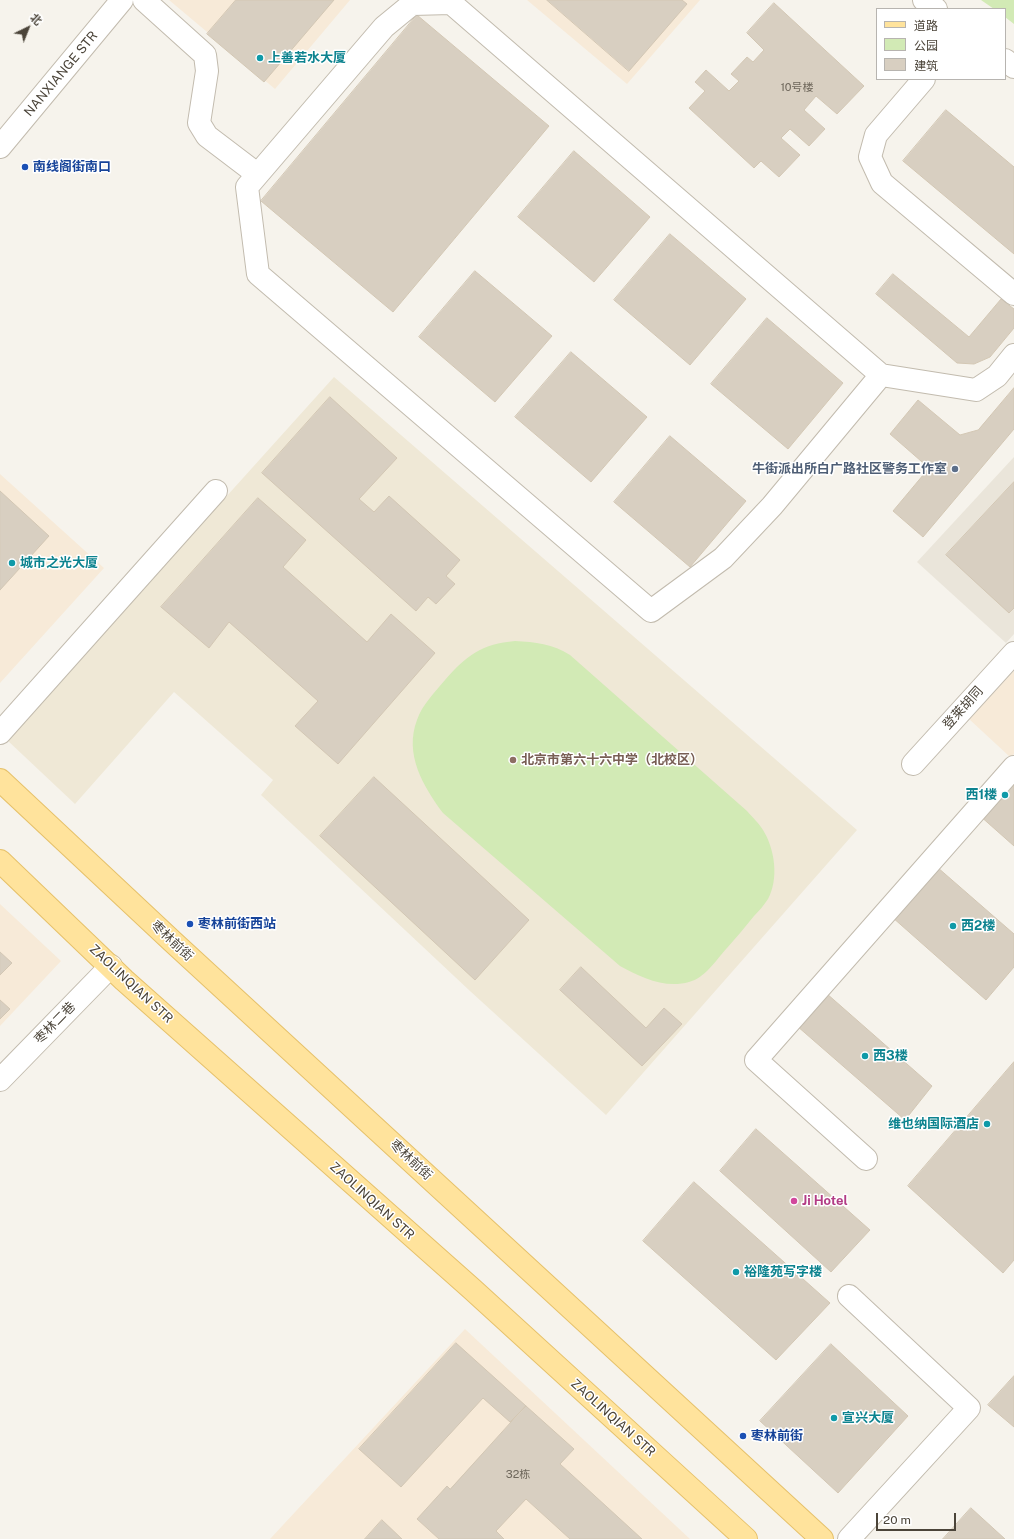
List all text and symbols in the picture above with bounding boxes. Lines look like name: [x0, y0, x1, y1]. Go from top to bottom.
north arrow: [8, 8, 48, 48]
legend: [876, 8, 1006, 80]
text: 北: [28, 11, 44, 27]
text: 道路: [914, 19, 938, 33]
street label: NANXIANGE STR: [21, 28, 101, 120]
text: 公园: [914, 39, 938, 53]
place label: 上善若水大厦: [268, 50, 346, 66]
marker: 上善若水大厦: [255, 53, 265, 63]
text: 建筑: [914, 59, 938, 73]
house number: 10号楼: [780, 81, 814, 95]
place label: 南线阁街南口: [33, 159, 111, 175]
marker: 南线阁街南口: [20, 162, 30, 172]
place label: 牛街派出所白广路社区警务工作室: [752, 461, 947, 477]
marker: 牛街派出所白广路社区警务工作室: [950, 464, 960, 474]
place label: 城市之光大厦: [20, 555, 98, 571]
marker: 城市之光大厦: [7, 558, 17, 568]
street label: 登莱胡同: [940, 683, 986, 733]
place label: 北京市第六十六中学（北校区）: [521, 752, 703, 768]
marker: 北京市第六十六中学（北校区）: [508, 755, 518, 765]
place label: 西1楼: [965, 787, 997, 803]
marker: 西1楼: [1000, 790, 1010, 800]
place label: 枣林前街西站: [198, 916, 276, 932]
street label: 枣林前街: [148, 918, 196, 964]
place label: 西2楼: [961, 918, 995, 934]
marker: 枣林前街西站: [185, 919, 195, 929]
marker: 西2楼: [948, 921, 958, 931]
street label: ZAOLINQIAN STR: [86, 941, 176, 1027]
street label: 枣林二巷: [31, 999, 79, 1047]
place label: 西3楼: [873, 1048, 908, 1064]
marker: 西3楼: [860, 1051, 870, 1061]
place label: 维也纳国际酒店: [888, 1116, 979, 1132]
marker: 维也纳国际酒店: [982, 1119, 992, 1129]
street label: 枣林前街: [387, 1137, 435, 1183]
street label: ZAOLINQIAN STR: [327, 1159, 417, 1243]
place label: Ji Hotel: [802, 1193, 848, 1209]
marker: Ji Hotel: [789, 1196, 799, 1206]
place label: 裕隆苑写字楼: [744, 1264, 822, 1280]
marker: 裕隆苑写字楼: [731, 1267, 741, 1277]
street label: ZAOLINQIAN STR: [568, 1376, 658, 1460]
place label: 宣兴大厦: [842, 1410, 894, 1426]
marker: 宣兴大厦: [829, 1413, 839, 1423]
place label: 枣林前街: [751, 1428, 803, 1444]
marker: 枣林前街: [738, 1431, 748, 1441]
house number: 32栋: [506, 1468, 530, 1482]
scale bar: [878, 1505, 958, 1531]
text: 20 m: [883, 1513, 911, 1527]

